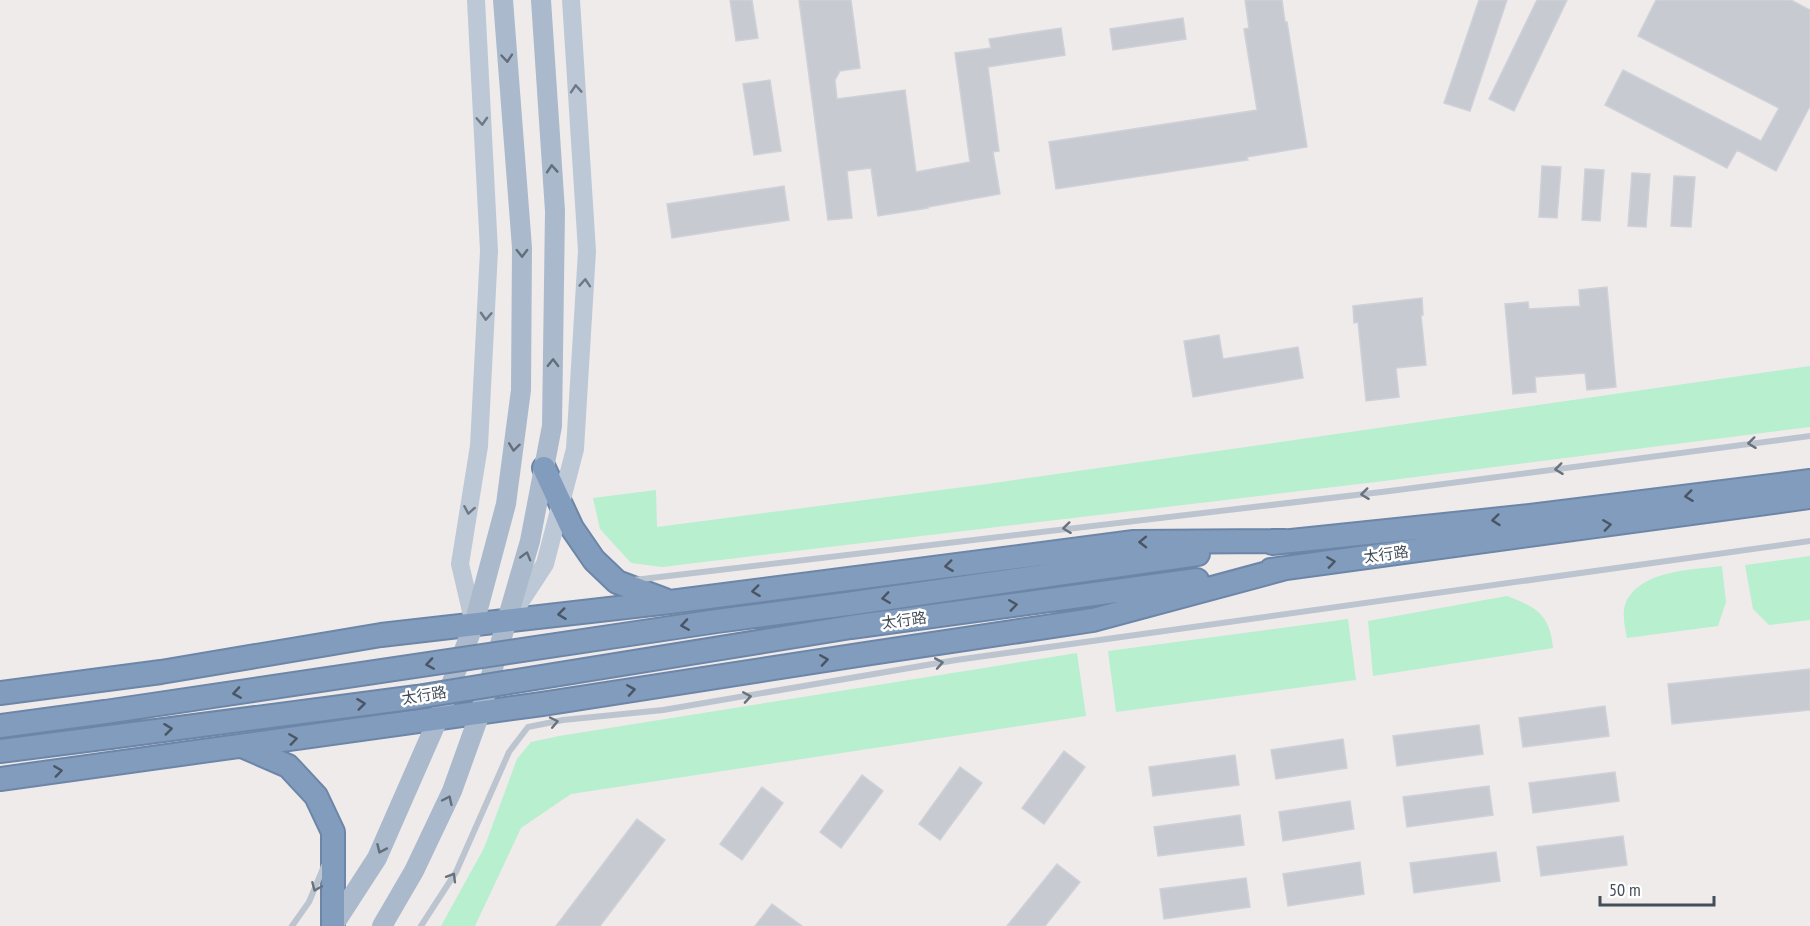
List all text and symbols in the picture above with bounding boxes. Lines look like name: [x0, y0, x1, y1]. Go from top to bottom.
one-way arrow: [500, 54, 513, 63]
one-way arrow: [570, 84, 583, 93]
one-way arrow: [476, 117, 489, 126]
one-way arrow: [546, 164, 559, 173]
one-way arrow: [516, 248, 528, 257]
one-way arrow: [578, 279, 591, 288]
one-way arrow: [479, 312, 492, 321]
one-way arrow: [546, 359, 559, 368]
one-way arrow: [1747, 437, 1757, 449]
one-way arrow: [508, 443, 521, 452]
one-way arrow: [1554, 462, 1563, 474]
one-way arrow: [1361, 487, 1370, 499]
one-way arrow: [1685, 490, 1694, 502]
one-way arrow: [463, 505, 475, 515]
one-way arrow: [1491, 513, 1500, 525]
one-way arrow: [1603, 519, 1612, 531]
one-way arrow: [1063, 522, 1072, 534]
one-way arrow: [1138, 536, 1147, 549]
street label: 太行路: [1362, 541, 1410, 567]
one-way arrow: [519, 551, 531, 562]
one-way arrow: [1326, 556, 1335, 569]
one-way arrow: [945, 559, 954, 572]
one-way arrow: [751, 584, 760, 596]
one-way arrow: [881, 592, 891, 604]
one-way arrow: [1008, 599, 1017, 611]
one-way arrow: [558, 607, 567, 620]
street label: 太行路: [880, 607, 928, 633]
one-way arrow: [681, 619, 690, 631]
one-way arrow: [819, 655, 829, 667]
one-way arrow: [426, 657, 435, 669]
one-way arrow: [934, 657, 944, 670]
street label: 太行路: [400, 682, 448, 708]
one-way arrow: [627, 685, 636, 697]
one-way arrow: [233, 686, 242, 698]
one-way arrow: [742, 691, 752, 704]
one-way arrow: [357, 699, 366, 711]
one-way arrow: [549, 716, 559, 729]
one-way arrow: [163, 724, 173, 736]
one-way arrow: [288, 733, 297, 745]
one-way arrow: [53, 766, 63, 778]
one-way arrow: [440, 795, 452, 806]
one-way arrow: [376, 843, 388, 854]
scale bar: [1600, 869, 1714, 907]
one-way arrow: [445, 873, 456, 883]
text: 50 m: [1609, 878, 1641, 901]
one-way arrow: [311, 880, 323, 891]

